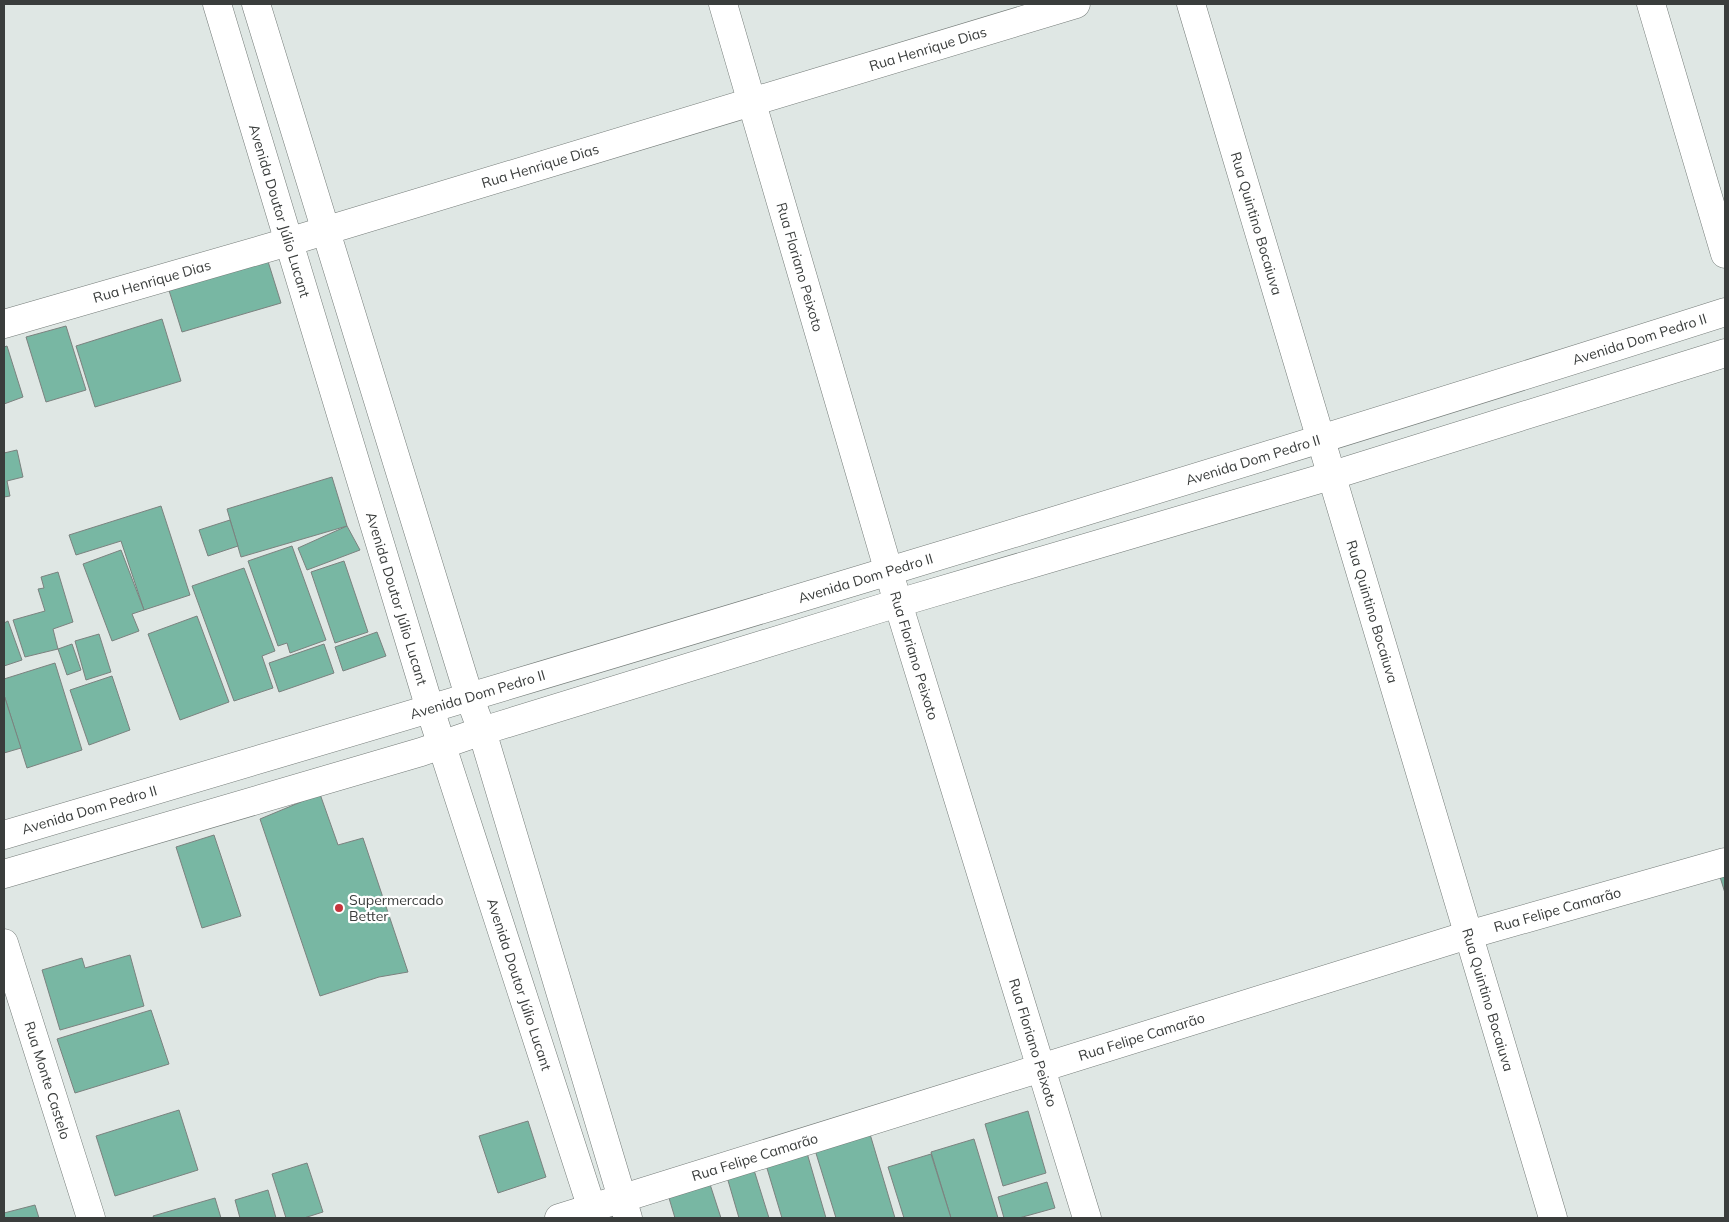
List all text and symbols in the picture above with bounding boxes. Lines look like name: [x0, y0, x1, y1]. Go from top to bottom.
street label: Rua Henrique Dias: [867, 23, 989, 75]
street label: Avenida Doutor Júlio Lucant: [245, 122, 314, 300]
street label: Rua Henrique Dias: [479, 140, 601, 192]
street label: Rua Quintino Bocaiuva: [1227, 150, 1286, 297]
street label: Rua Floriano Peixoto: [772, 200, 827, 334]
street label: Rua Henrique Dias: [91, 256, 213, 307]
street label: Avenida Dom Pedro II: [1570, 309, 1709, 369]
street label: Avenida Dom Pedro II: [1183, 431, 1322, 489]
street label: Avenida Doutor Júlio Lucant: [362, 510, 431, 687]
street label: Rua Quintino Bocaiuva: [1342, 538, 1402, 685]
street label: Avenida Dom Pedro II: [796, 549, 935, 607]
street label: Rua Floriano Peixoto: [886, 589, 942, 722]
street label: Avenida Dom Pedro II: [408, 666, 547, 723]
street label: Avenida Dom Pedro II: [20, 781, 159, 838]
street label: Rua Felipe Camarão: [1492, 883, 1623, 936]
place label: Supermercado Better: [349, 891, 443, 925]
street label: Avenida Doutor Júlio Lucant: [483, 896, 556, 1073]
marker: Supermercado Better: [333, 902, 345, 914]
street label: Rua Quintino Bocaiuva: [1458, 926, 1518, 1073]
street label: Rua Floriano Peixoto: [1005, 976, 1061, 1109]
street label: Rua Felipe Camarão: [1076, 1009, 1207, 1065]
street label: Rua Monte Castelo: [20, 1019, 75, 1141]
street label: Rua Felipe Camarão: [689, 1129, 820, 1185]

